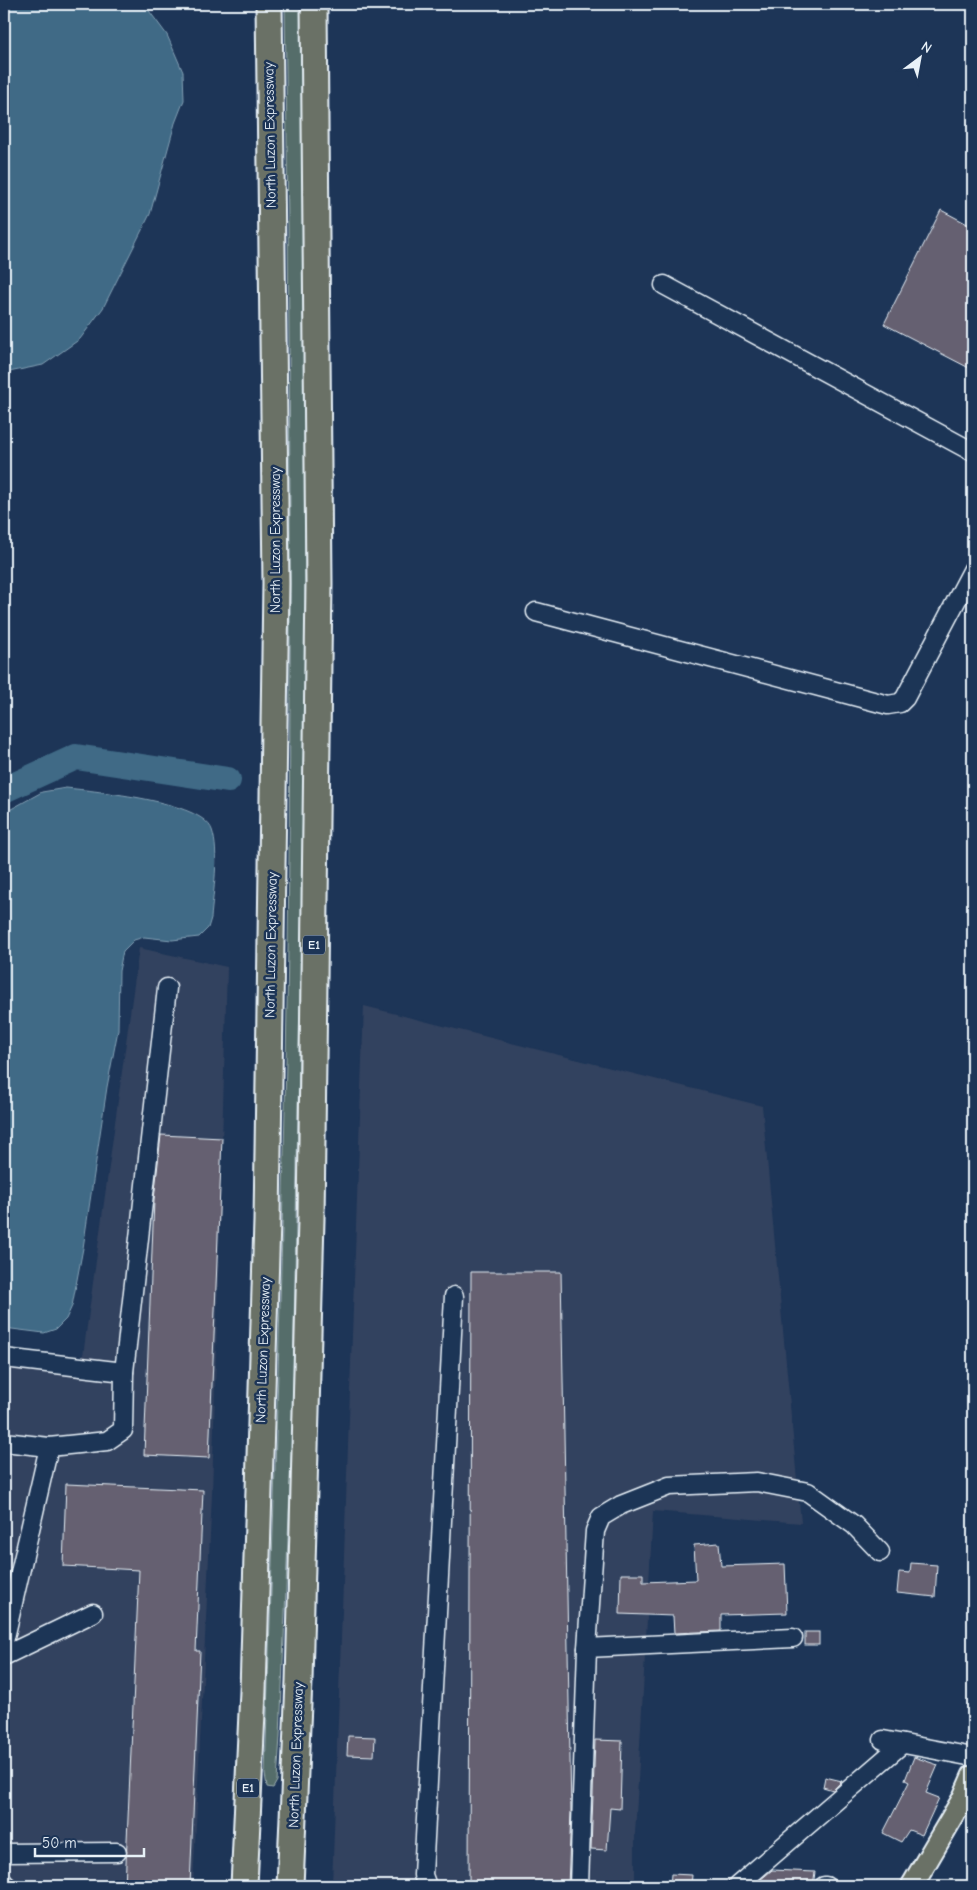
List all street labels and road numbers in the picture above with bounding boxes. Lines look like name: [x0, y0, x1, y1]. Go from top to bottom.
street label: North Luzon Expressway: [260, 61, 280, 208]
street label: North Luzon Expressway: [267, 466, 284, 613]
street label: North Luzon Expressway: [261, 871, 281, 1018]
road number: E1: [303, 936, 325, 954]
street label: North Luzon Expressway: [252, 1276, 274, 1423]
street label: North Luzon Expressway: [285, 1681, 307, 1828]
road number: E1: [237, 1779, 259, 1798]

